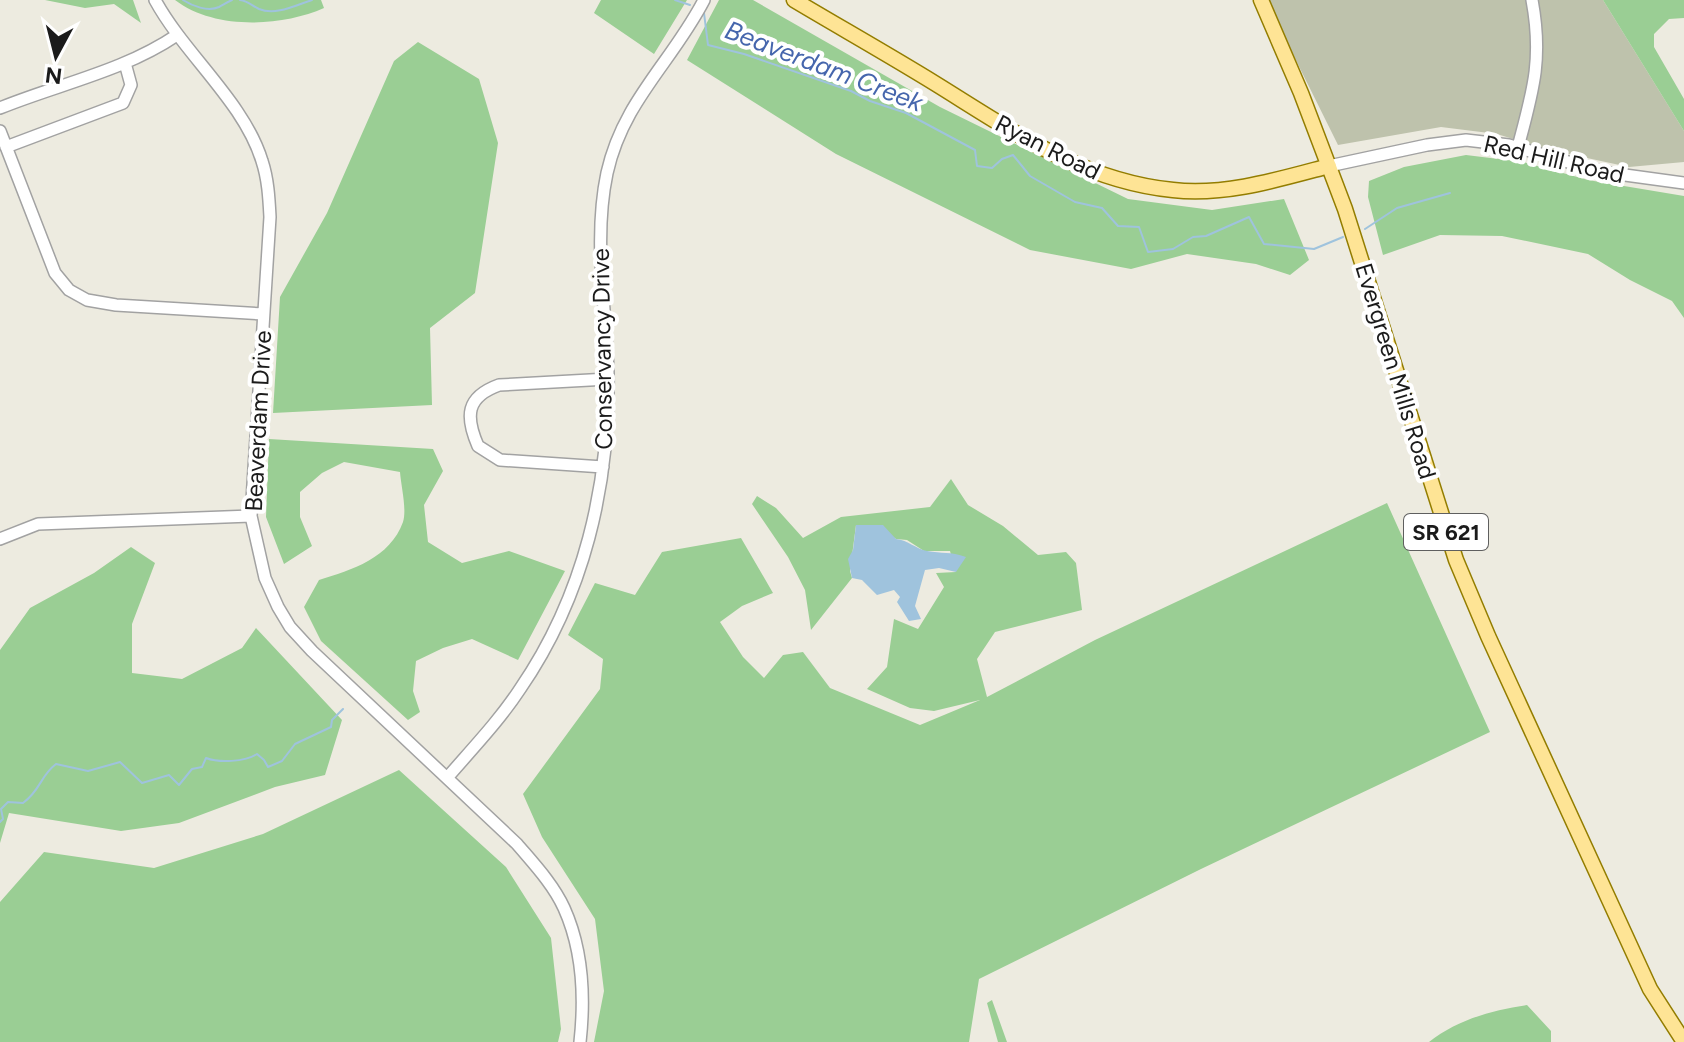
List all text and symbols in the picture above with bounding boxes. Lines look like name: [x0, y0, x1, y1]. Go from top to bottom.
water label: Beaverdam Creek: [721, 14, 929, 119]
north arrow: [16, 16, 96, 96]
text: N: [44, 61, 64, 90]
street label: Ryan Road: [991, 108, 1105, 186]
street label: Red Hill Road: [1481, 129, 1627, 189]
street label: Conservancy Drive: [586, 248, 618, 450]
street label: Evergreen Mills Road: [1349, 260, 1443, 482]
street label: Beaverdam Drive: [239, 330, 277, 512]
road number: SR 621: [1404, 514, 1488, 550]

